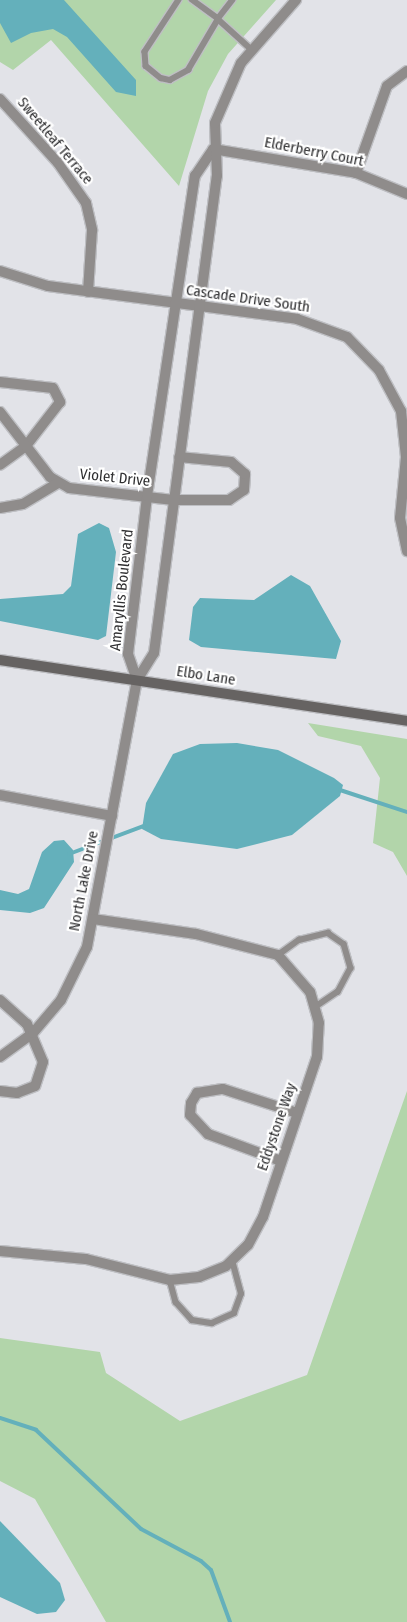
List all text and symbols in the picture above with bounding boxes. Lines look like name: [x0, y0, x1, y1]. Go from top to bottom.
street label: Sweetleaf Terrace: [13, 94, 97, 188]
street label: Elderberry Court: [263, 134, 365, 170]
street label: Cascade Drive South: [185, 281, 311, 317]
street label: Violet Drive: [79, 465, 151, 491]
street label: Amaryllis Boulevard: [107, 528, 137, 652]
street label: Elbo Lane: [175, 662, 237, 690]
street label: North Lake Drive: [65, 829, 103, 933]
street label: Eddystone Way: [254, 1081, 300, 1173]

